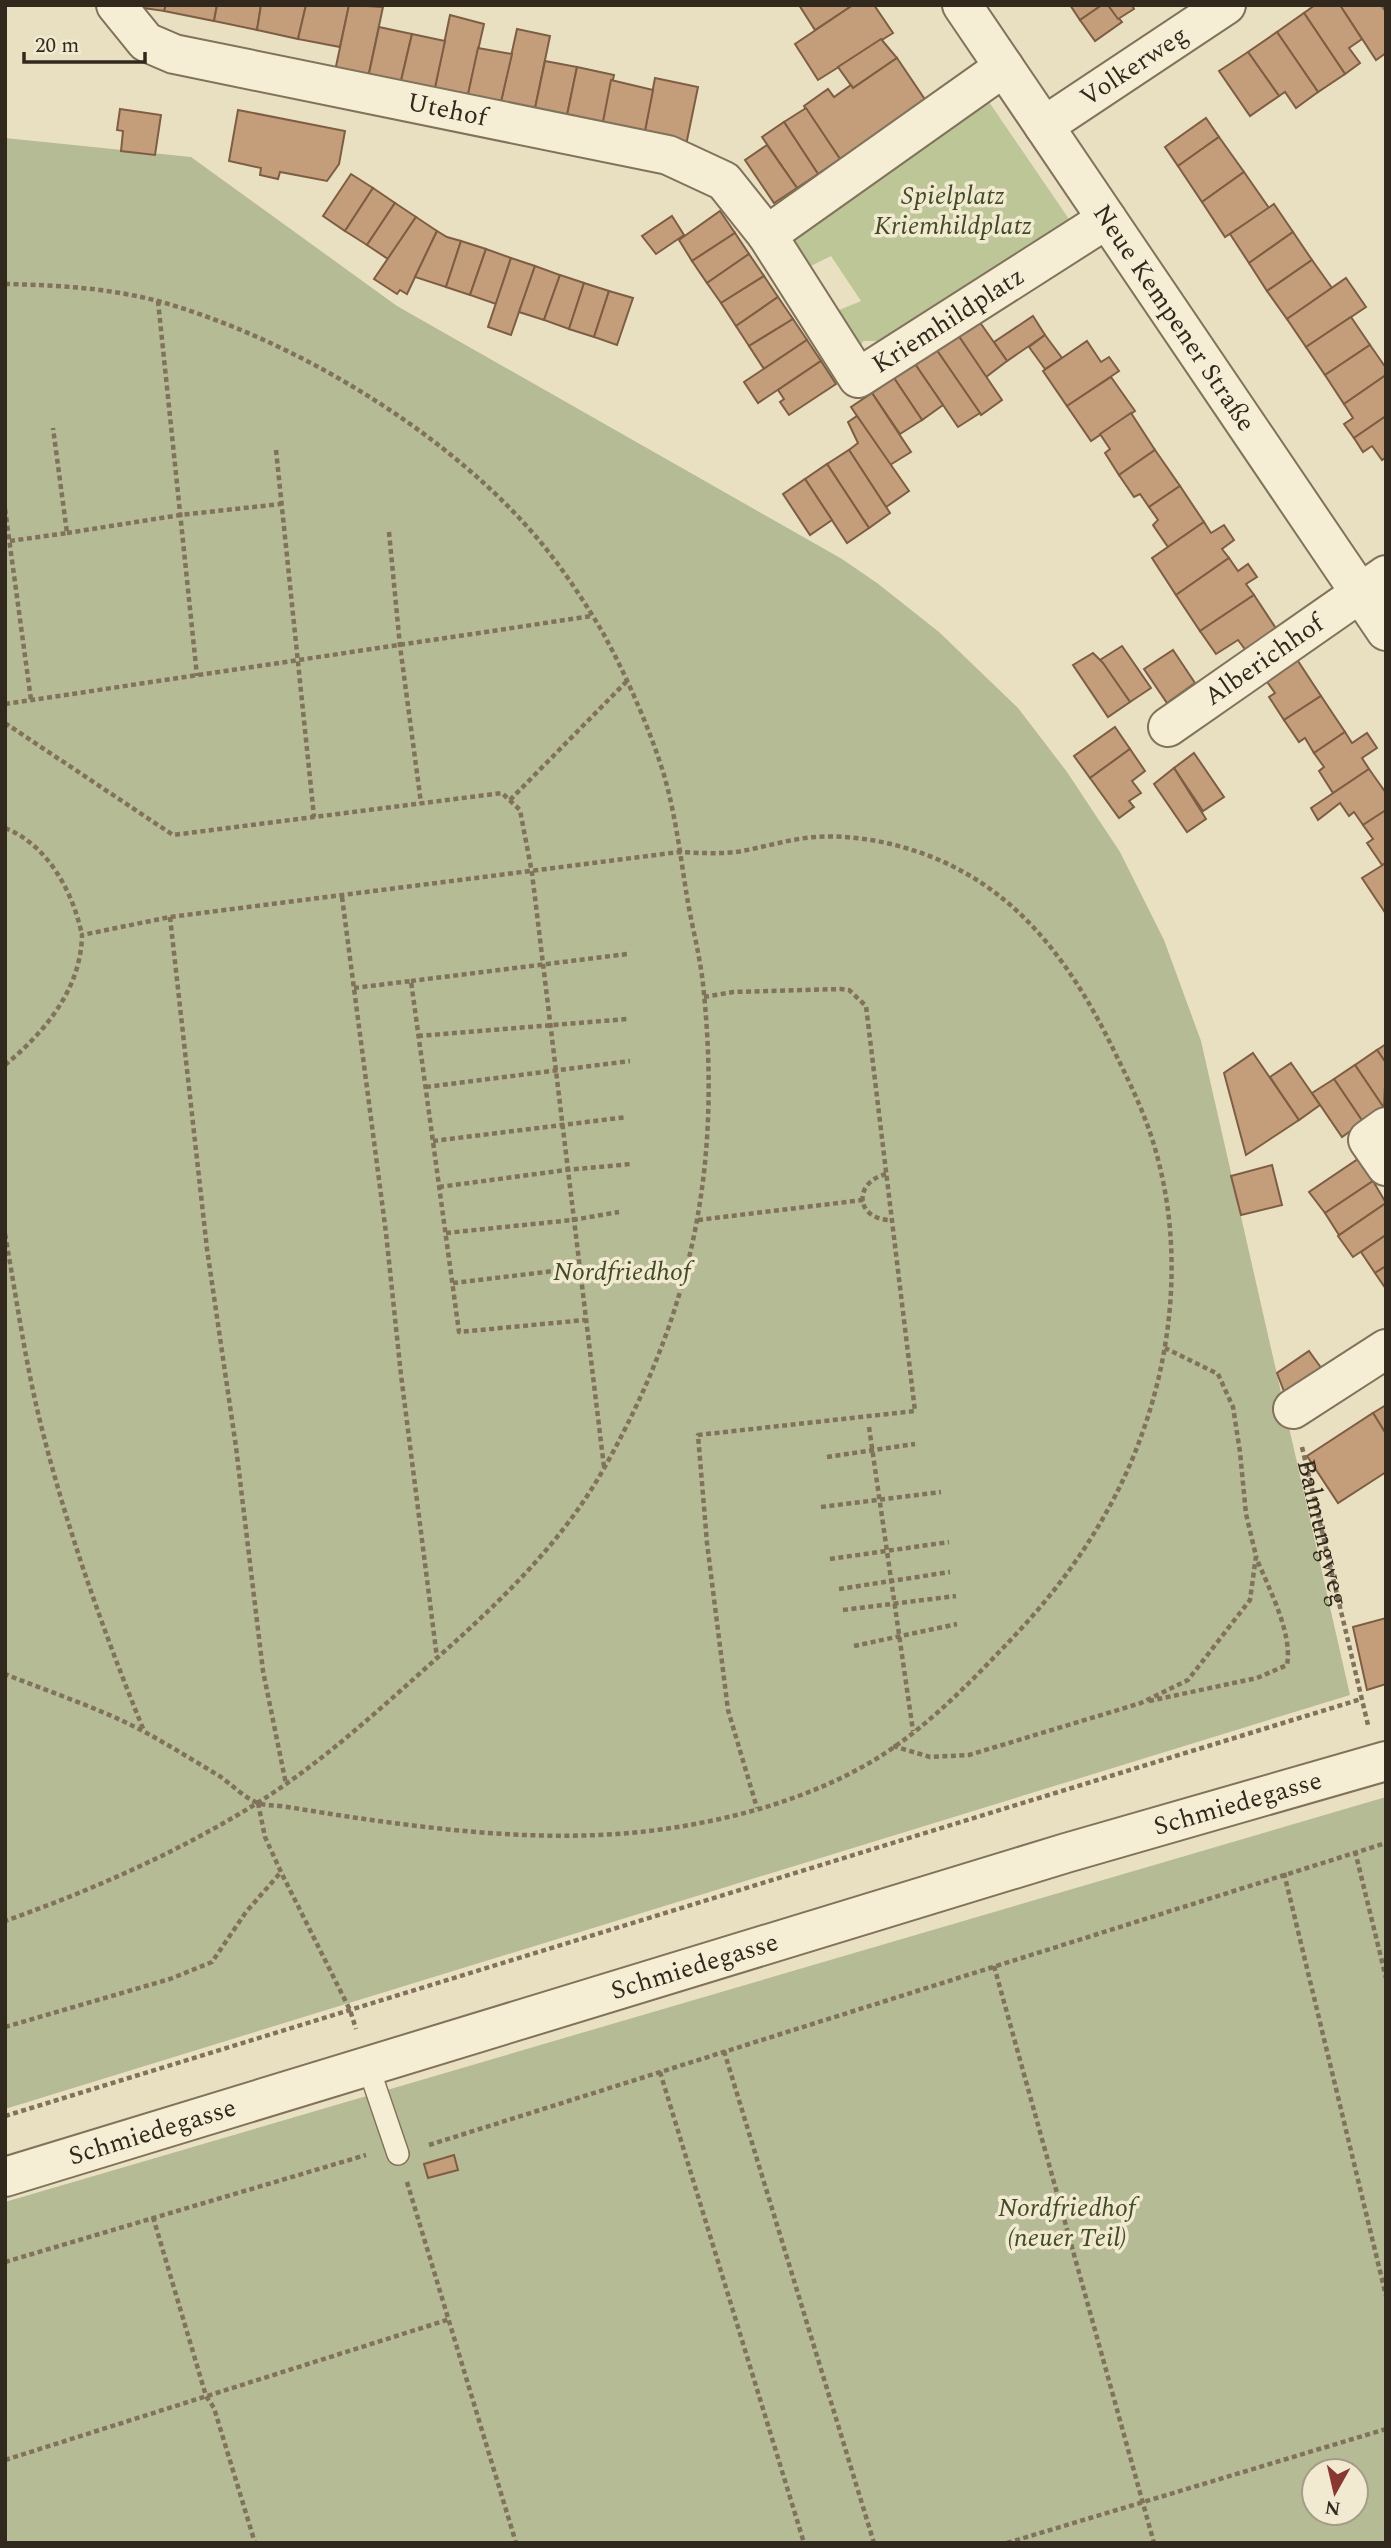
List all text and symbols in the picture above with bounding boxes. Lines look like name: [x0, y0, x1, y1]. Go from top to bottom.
street label: Volkerweg: [1072, 16, 1196, 117]
scale bar: [24, 21, 145, 65]
text: 20 m: [35, 30, 79, 62]
street label: Utehof: [404, 82, 493, 138]
park label: Spielplatz Kriemhildplatz: [874, 176, 1032, 246]
street label: Neue Kempener Straße: [1082, 196, 1266, 440]
street label: Kriemhildplatz: [864, 257, 1032, 384]
street label: Alberichhof: [1196, 603, 1334, 716]
park label: Nordfriedhof: [553, 1252, 695, 1292]
street label: Balmungweg: [1286, 1455, 1359, 1610]
street label: Schmiedegasse: [1149, 1760, 1327, 1847]
street label: Schmiedegasse: [606, 1922, 783, 2011]
street label: Schmiedegasse: [63, 2088, 241, 2176]
park label: Nordfriedhof (neuer Teil): [998, 2188, 1140, 2258]
north arrow: [1300, 2457, 1370, 2527]
text: N: [1323, 2492, 1343, 2523]

